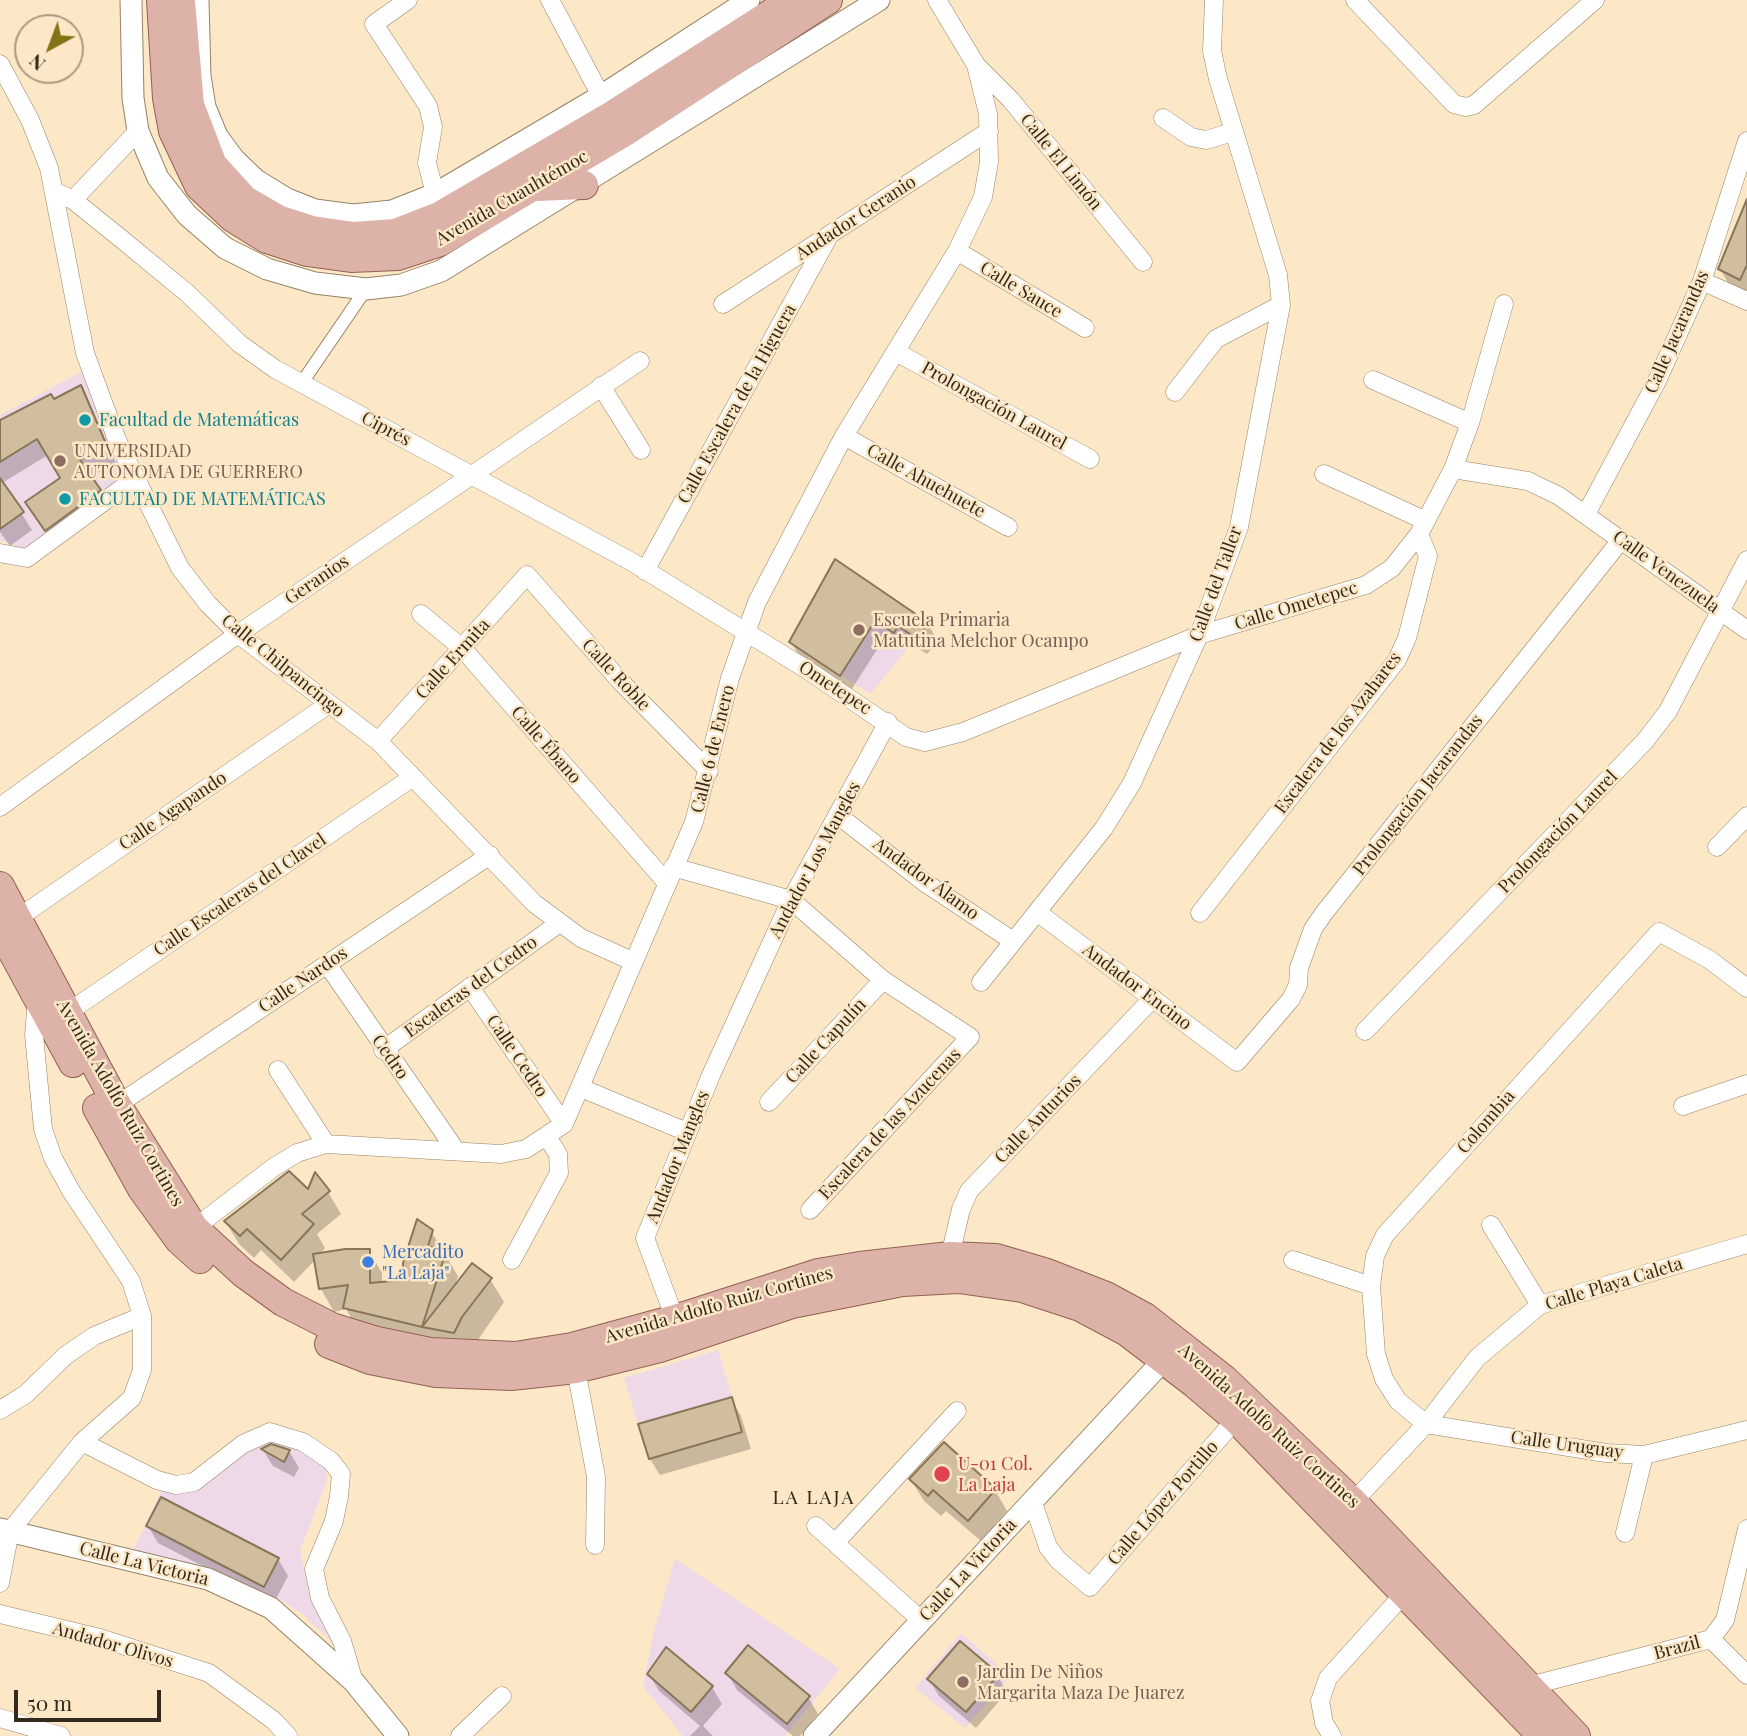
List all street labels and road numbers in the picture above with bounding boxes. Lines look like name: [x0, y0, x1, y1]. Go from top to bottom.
street label: Calle El Limón: [1015, 109, 1107, 215]
street label: Avenida Cuauhtémoc: [432, 146, 592, 250]
street label: Andador Geranio: [792, 171, 920, 265]
street label: Calle Sauce: [976, 257, 1066, 323]
street label: Calle Jacarandas: [1640, 267, 1714, 397]
street label: Calle Escalera de la Higuera: [673, 300, 801, 508]
street label: Prolongación Laurel: [918, 357, 1070, 455]
street label: Ciprés: [358, 407, 414, 451]
street label: Calle Ahuehuete: [863, 440, 989, 522]
street label: Calle del Taller: [1185, 523, 1247, 645]
street label: Calle Venezuela: [1608, 526, 1724, 618]
street label: Geranios: [281, 551, 353, 609]
street label: Calle Ometepec: [1232, 577, 1360, 635]
street label: Calle Chilpancingo: [217, 610, 349, 722]
street label: Calle Ermita: [411, 614, 495, 704]
street label: Calle Roble: [577, 634, 655, 716]
street label: Escalera de los Azahares: [1270, 648, 1406, 818]
street label: Ometepec: [795, 657, 875, 719]
street label: Calle 6 de Enero: [687, 683, 739, 815]
street label: Calle Ébano: [506, 702, 586, 788]
street label: Prolongación Jacarandas: [1349, 710, 1487, 880]
street label: Prolongación Laurel: [1494, 766, 1622, 898]
street label: Calle Agapando: [115, 767, 231, 855]
street label: Andador Los Mangles: [765, 778, 865, 942]
street label: Calle Escaleras del Clavel: [149, 829, 331, 961]
street label: Andador Álamo: [869, 833, 983, 925]
street label: Escaleras del Cedro: [400, 932, 542, 1042]
street label: Andador Encino: [1078, 939, 1196, 1035]
street label: Calle Nardos: [255, 942, 351, 1018]
street label: Calle Capulín: [781, 994, 871, 1088]
street label: Avenida Adolfo Ruiz Cortines: [52, 995, 188, 1211]
street label: Calle Cedro: [482, 1011, 552, 1101]
street label: Cedro: [367, 1031, 413, 1083]
street label: Escalera de las Azucenas: [814, 1044, 966, 1204]
street label: Calle Anturios: [990, 1070, 1086, 1168]
street label: Colombia: [1453, 1086, 1519, 1158]
street label: Andador Mangles: [642, 1088, 714, 1226]
street label: Calle Playa Caleta: [1543, 1253, 1685, 1315]
street label: Avenida Adolfo Ruiz Cortines: [603, 1262, 835, 1348]
street label: Avenida Adolfo Ruiz Cortines: [1174, 1339, 1364, 1513]
street label: Calle Uruguay: [1509, 1426, 1625, 1464]
street label: Calle López Portillo: [1103, 1436, 1223, 1570]
street label: Calle La Victoria: [915, 1514, 1021, 1626]
street label: Calle La Victoria: [77, 1538, 211, 1590]
street label: Andador Olivos: [50, 1617, 176, 1673]
street label: Brazil: [1651, 1631, 1703, 1665]

